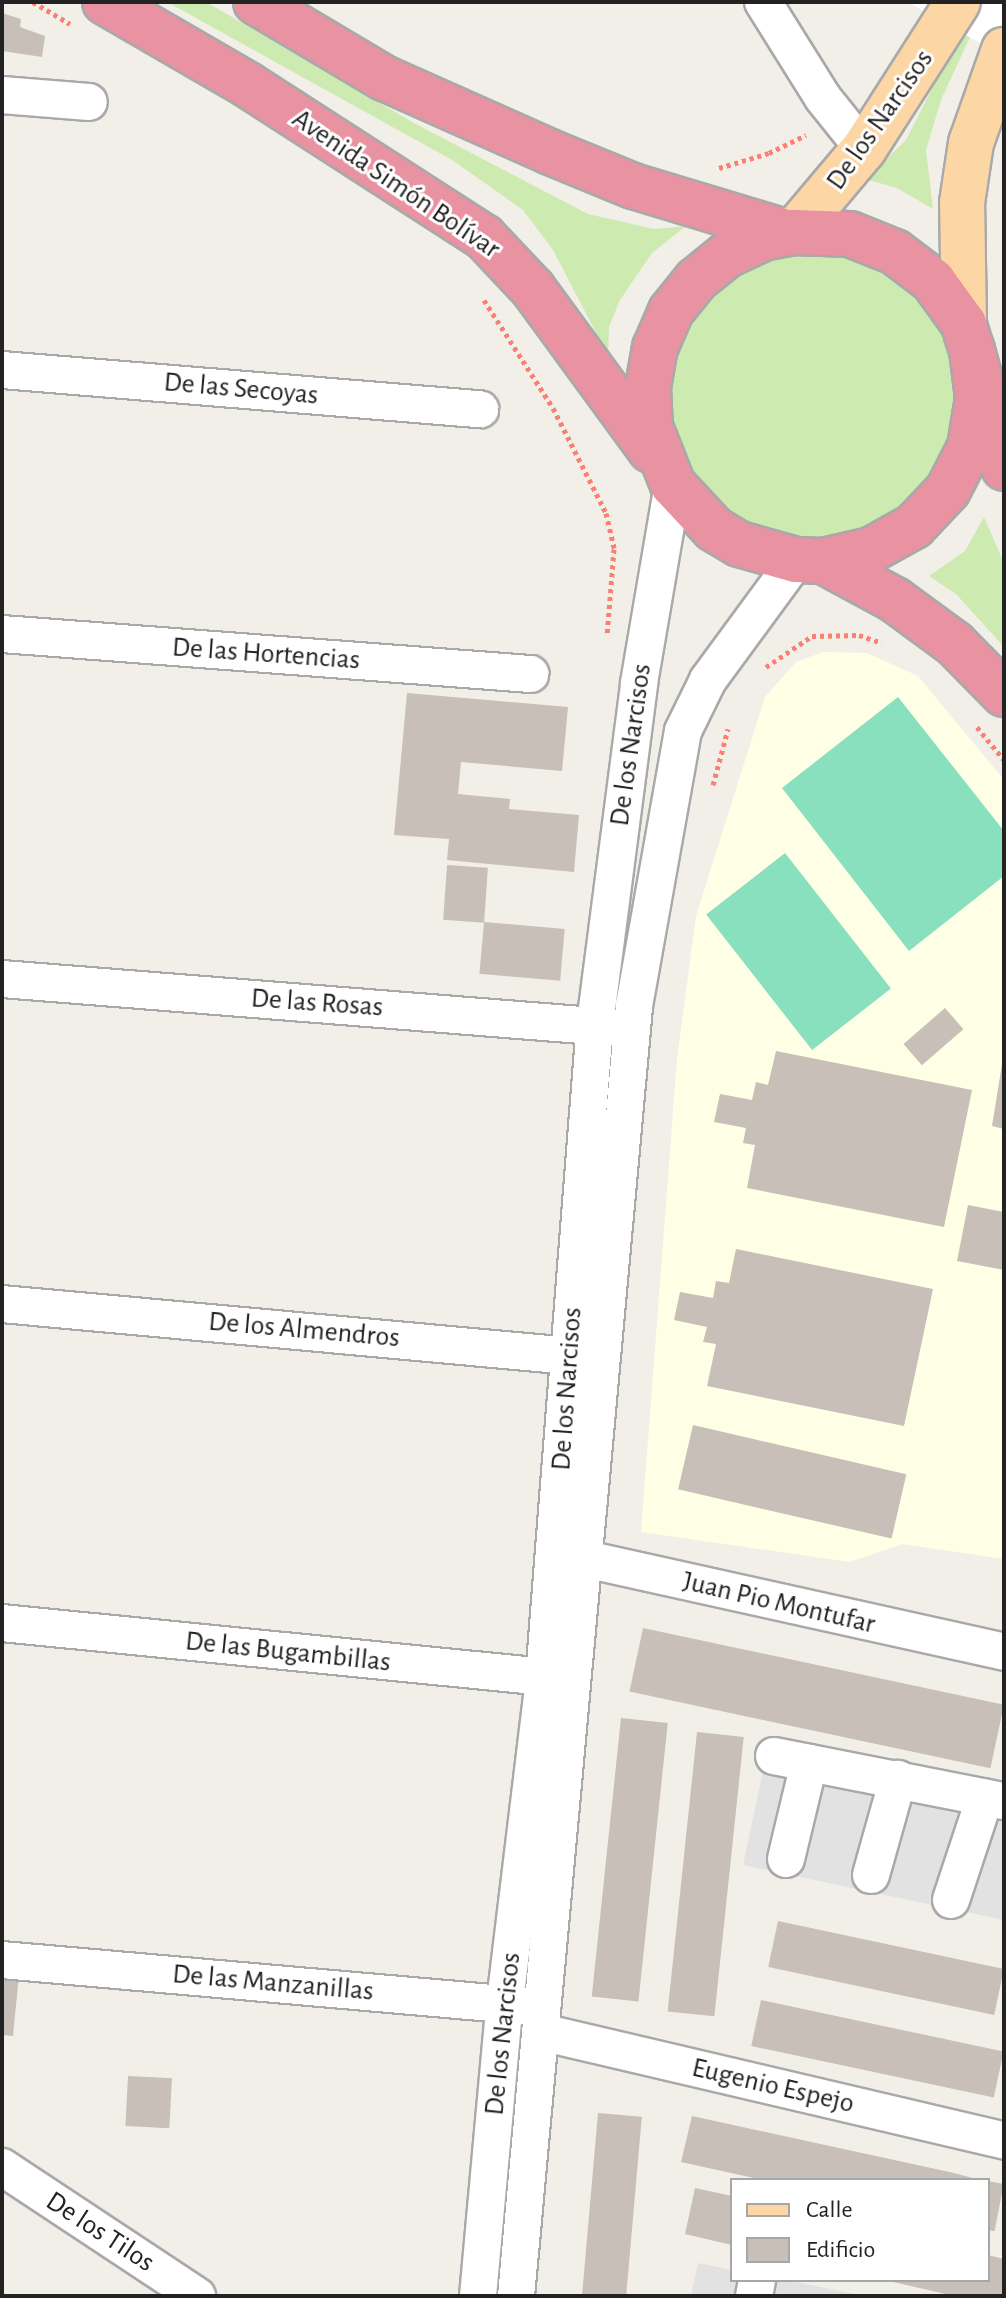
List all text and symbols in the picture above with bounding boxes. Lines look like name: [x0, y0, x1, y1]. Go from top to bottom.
street label: De los Narcisos: [819, 43, 941, 197]
street label: Avenida Simón Bolívar: [286, 102, 506, 266]
street label: De las Secoyas: [162, 366, 320, 412]
street label: De las Hortencias: [171, 631, 361, 677]
street label: De los Narcisos: [603, 662, 659, 828]
street label: De las Rosas: [250, 982, 384, 1024]
street label: De los Almendros: [207, 1305, 401, 1355]
street label: De los Narcisos: [545, 1306, 589, 1472]
street label: Juan Pio Montufar: [680, 1565, 878, 1641]
street label: De las Bugambillas: [184, 1625, 392, 1679]
street label: De los Narcisos: [478, 1951, 528, 2117]
street label: De las Manzanillas: [171, 1957, 375, 2009]
street label: Eugenio Espejo: [689, 2051, 857, 2121]
legend: [730, 2178, 990, 2282]
street label: De los Tilos: [39, 2184, 161, 2280]
text: Calle: [806, 2198, 853, 2222]
text: Edificio: [806, 2238, 875, 2262]

